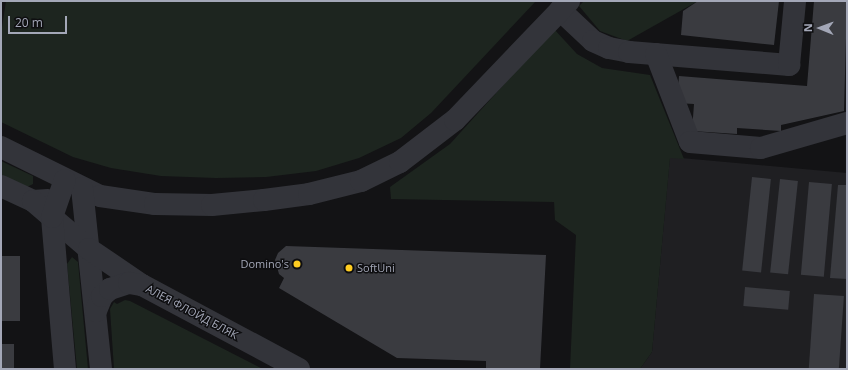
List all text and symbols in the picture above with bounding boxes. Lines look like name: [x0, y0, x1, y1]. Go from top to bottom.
scale bar: [10, 8, 69, 34]
north arrow: [800, 8, 840, 48]
text: 20 m: [15, 14, 43, 31]
text: N: [800, 23, 815, 32]
place label: Domino's: [240, 257, 289, 271]
marker: Domino's: [292, 259, 302, 269]
place label: SoftUni: [357, 261, 395, 275]
marker: SoftUni: [344, 263, 354, 273]
street label: АЛЕЯ ФЛОЙД БЛЯК: [144, 282, 240, 342]

